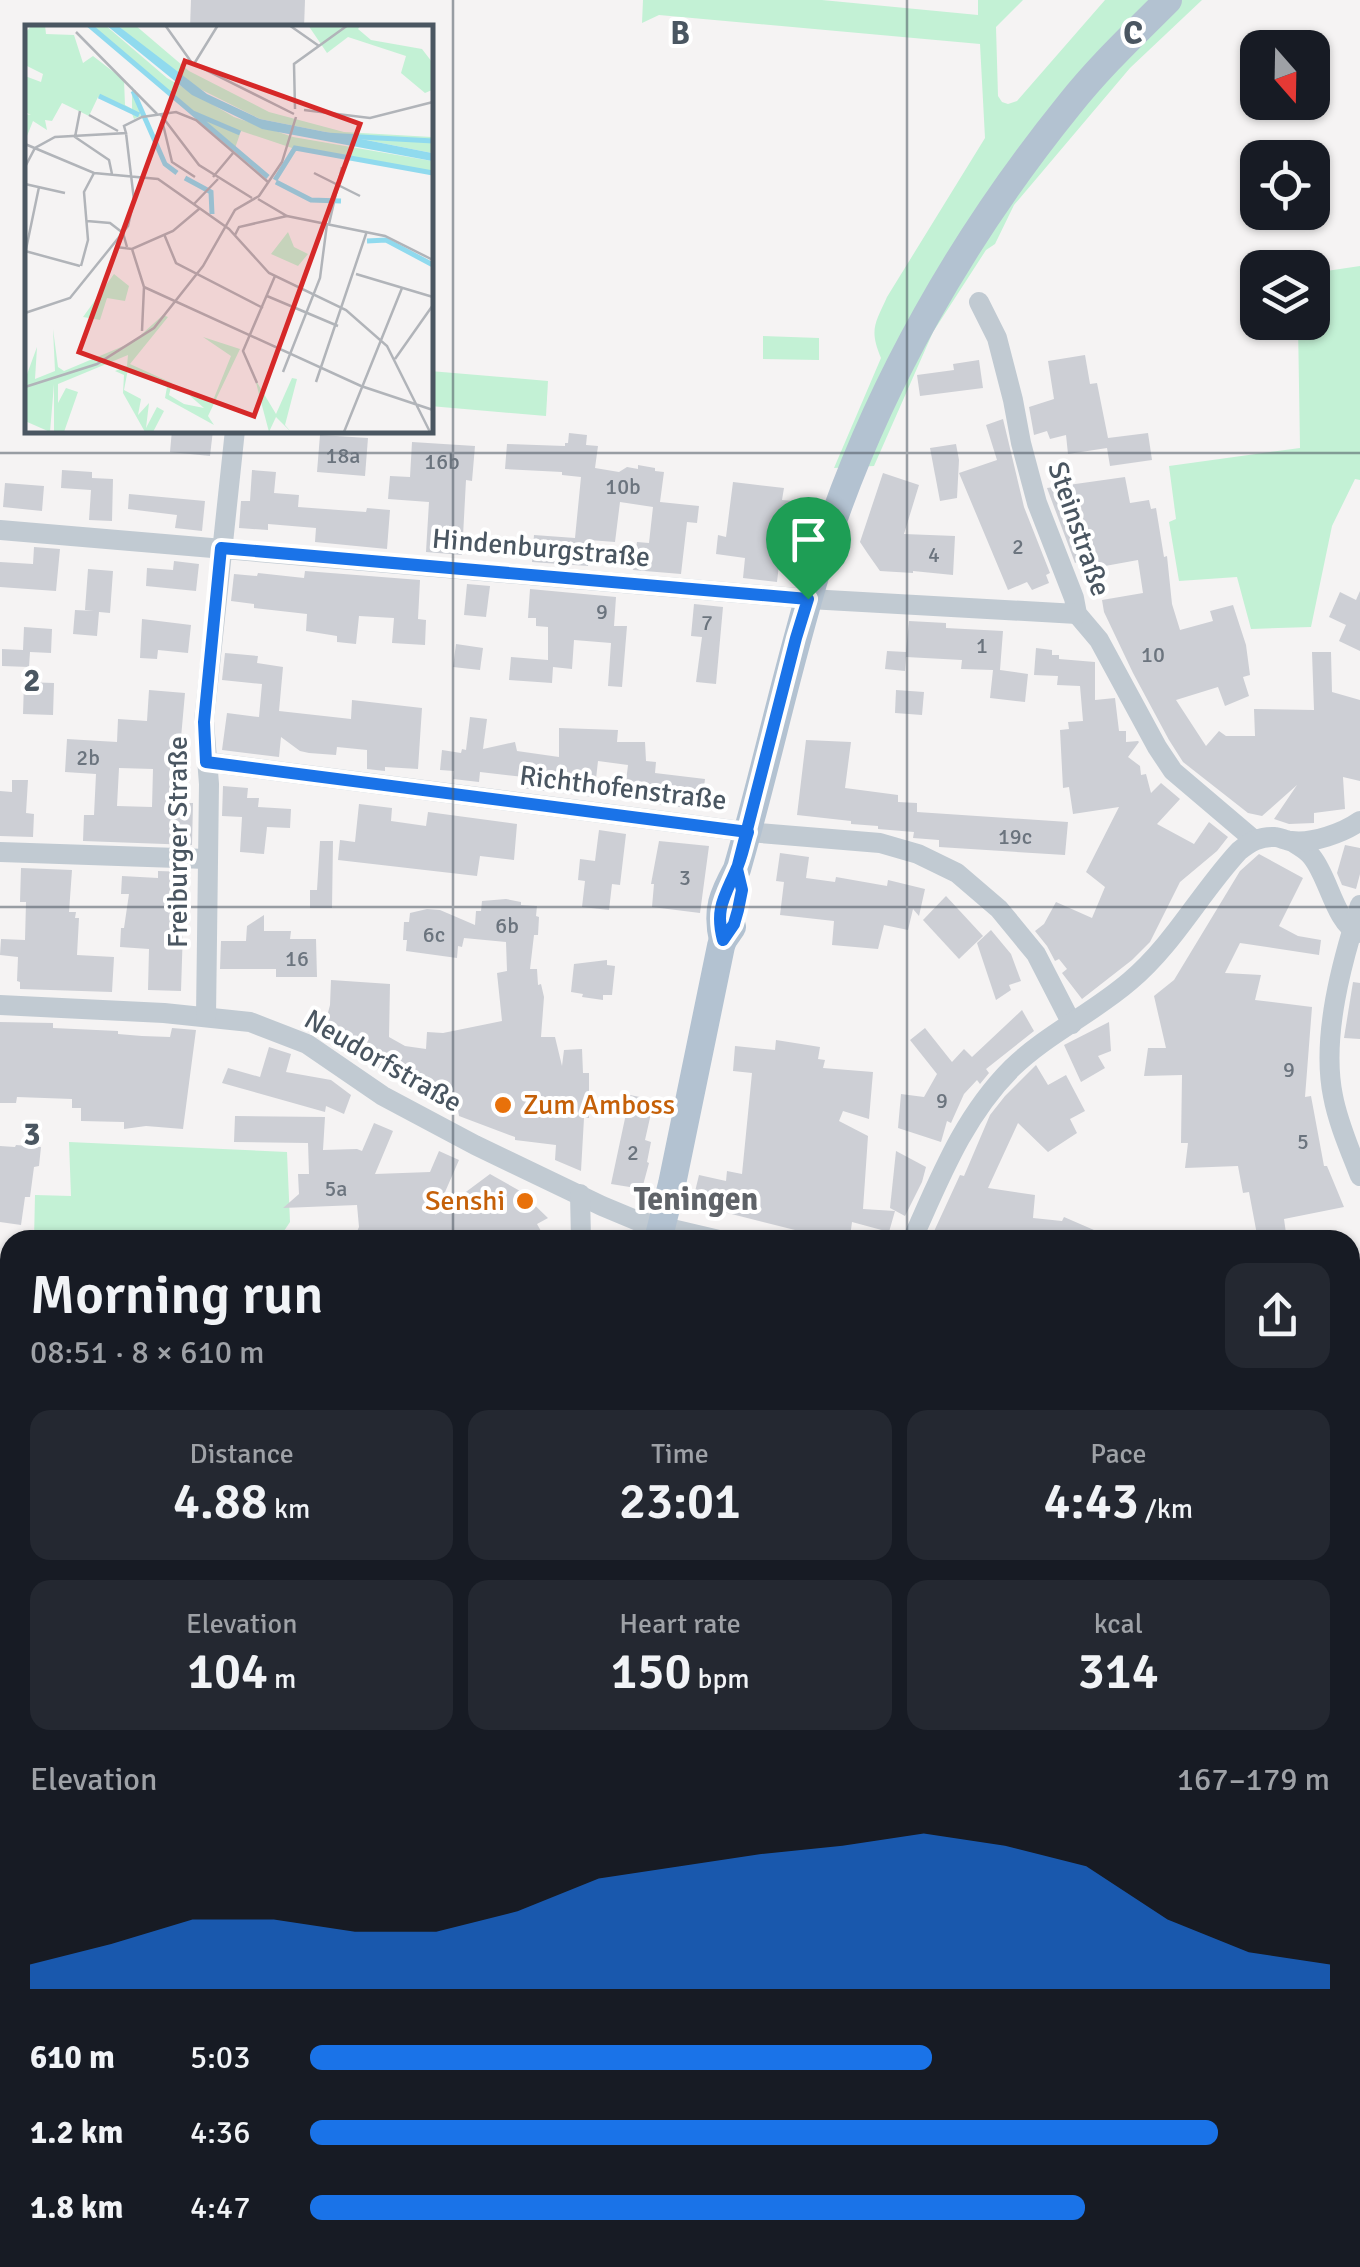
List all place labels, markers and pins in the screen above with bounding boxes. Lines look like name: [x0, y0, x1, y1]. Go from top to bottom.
pin: [766, 497, 851, 600]
place label: Zum Amboss: [523, 1088, 675, 1122]
marker: Zum Amboss: [492, 1094, 514, 1116]
place label: Senshi: [425, 1184, 505, 1218]
marker: Senshi: [514, 1190, 536, 1212]

